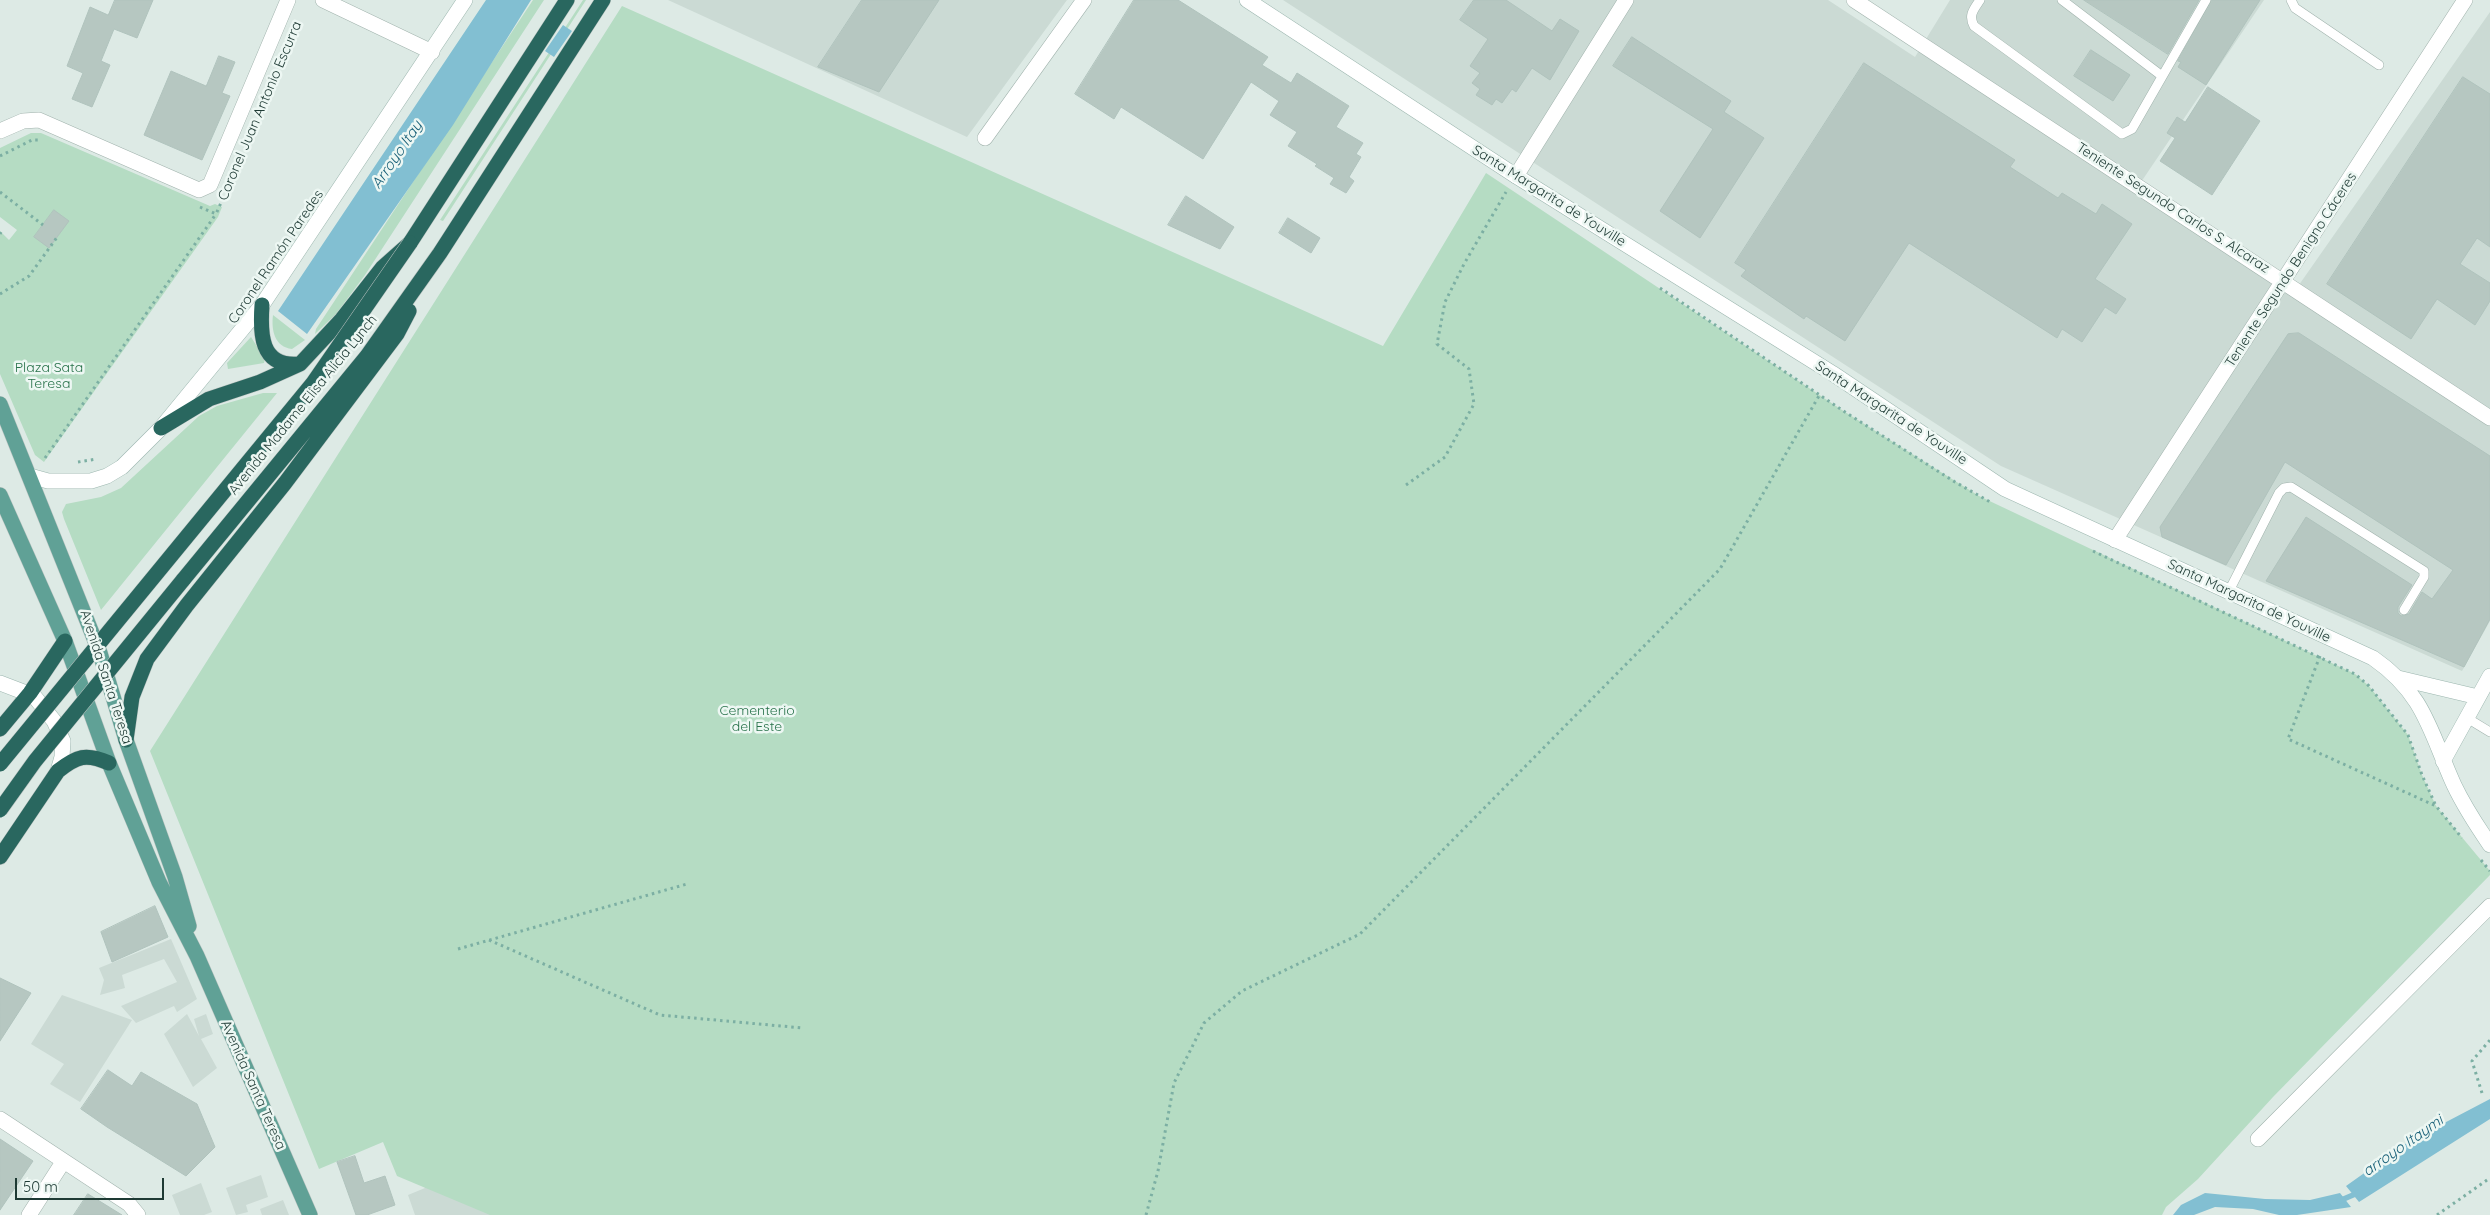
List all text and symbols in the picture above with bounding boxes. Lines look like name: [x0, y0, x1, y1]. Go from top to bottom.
street label: Coronel Juan Antonio Escurra: [215, 19, 305, 203]
water label: Arroyo Itay: [368, 118, 426, 192]
street label: Teniente Segundo Carlos S. Alcaraz: [2073, 139, 2273, 277]
street label: Santa Margarita de Youville: [1469, 142, 1629, 250]
street label: Teniente Segundo Benigno Cáceres: [2222, 169, 2360, 371]
street label: Coronel Ramón Paredes: [225, 187, 327, 327]
street label: Avenida Madame Elisa Alicia Lynch: [225, 312, 381, 498]
street label: Santa Margarita de Youville: [1812, 358, 1970, 468]
park label: Plaza Sata Teresa: [15, 360, 83, 392]
street label: Santa Margarita de Youville: [2165, 556, 2333, 646]
street label: Avenida Santa Teresa: [76, 608, 136, 746]
park label: Cementerio del Este: [719, 703, 795, 736]
street label: Avenida Santa Teresa: [217, 1018, 289, 1152]
water label: arroyo Itaymi: [2359, 1112, 2447, 1180]
scale bar: [18, 1168, 166, 1200]
text: 50 m: [23, 1177, 58, 1196]

